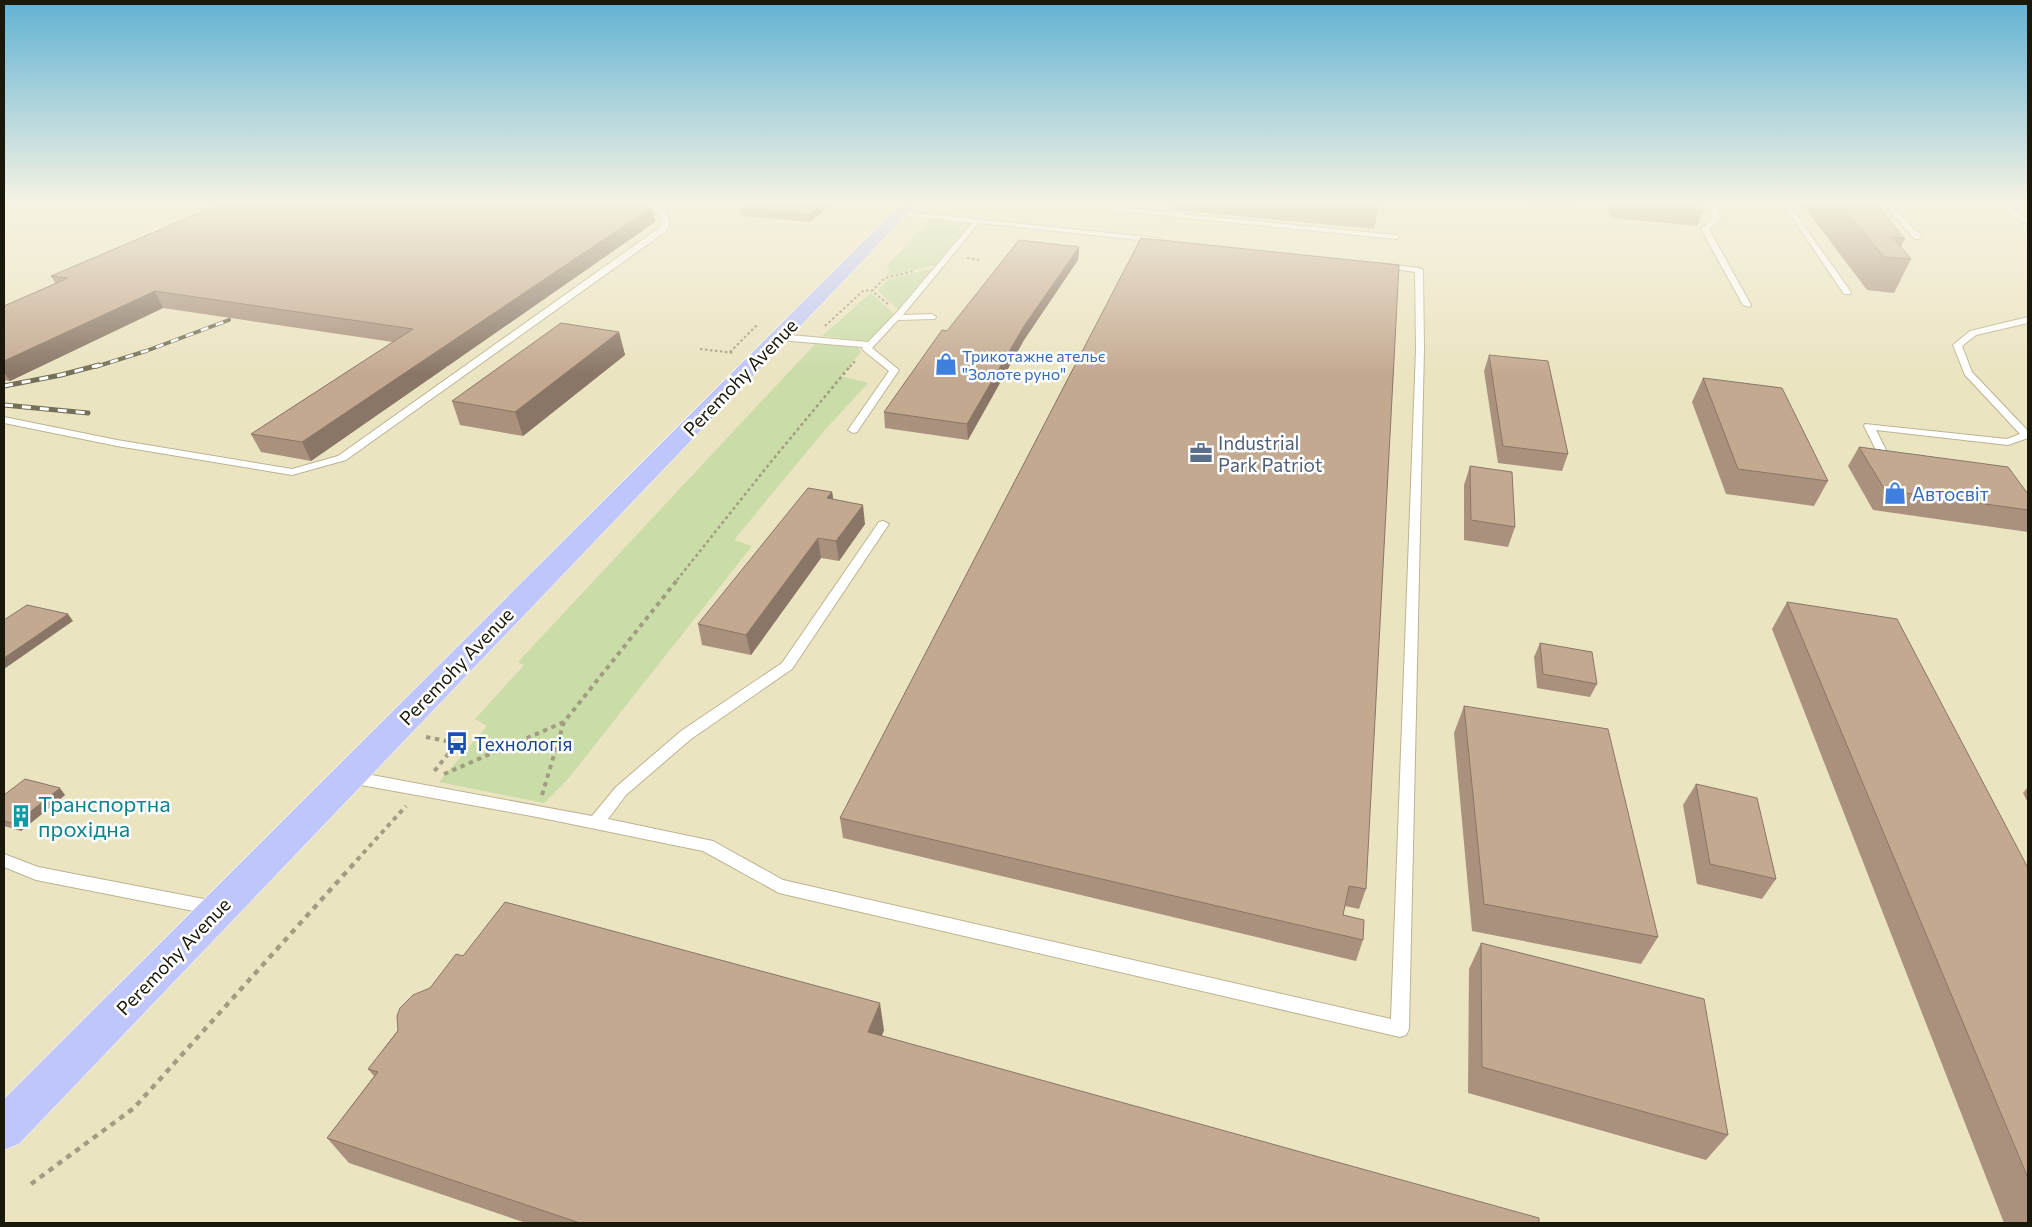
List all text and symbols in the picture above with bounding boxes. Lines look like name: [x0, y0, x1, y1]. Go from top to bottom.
street label: Peremohy Avenue: [678, 314, 802, 440]
place label: Трикотажне ательє "Золоте руно": [962, 346, 1106, 383]
shop icon: Трикотажне ательє "Золоте руно": [933, 351, 959, 377]
place label: Industrial Park Patriot: [1218, 431, 1323, 476]
office icon: Industrial Park Patriot: [1188, 440, 1214, 466]
shop icon: Автосвіт: [1882, 480, 1908, 506]
place label: Автосвіт: [1912, 482, 1989, 505]
street label: Peremohy Avenue: [394, 603, 518, 729]
bus stop icon: Технологія: [444, 730, 470, 756]
place label: Технологія: [474, 732, 572, 755]
place label: Транспортна прохідна: [38, 790, 171, 842]
building icon: Транспортна прохідна: [8, 803, 34, 829]
street label: Peremohy Avenue: [111, 893, 235, 1019]

